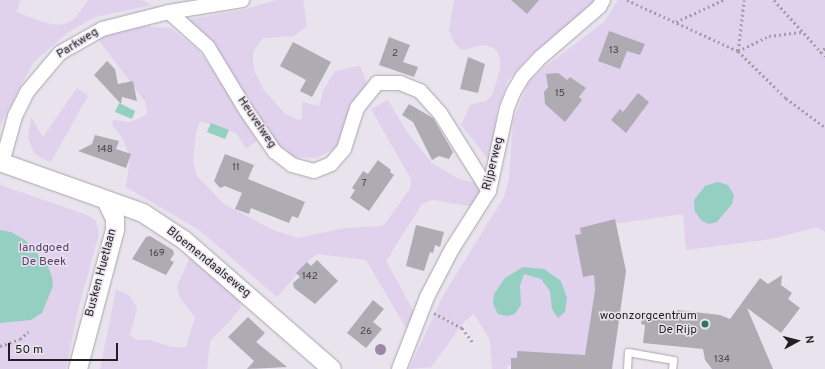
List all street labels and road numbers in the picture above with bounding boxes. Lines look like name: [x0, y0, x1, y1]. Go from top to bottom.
street label: Parkweg: [54, 26, 102, 62]
street label: Heuvelweg: [233, 94, 279, 152]
street label: Rijperweg: [480, 136, 508, 192]
street label: Bloemendaalseweg: [163, 224, 253, 302]
street label: Busken Huetlaan: [83, 227, 121, 319]

